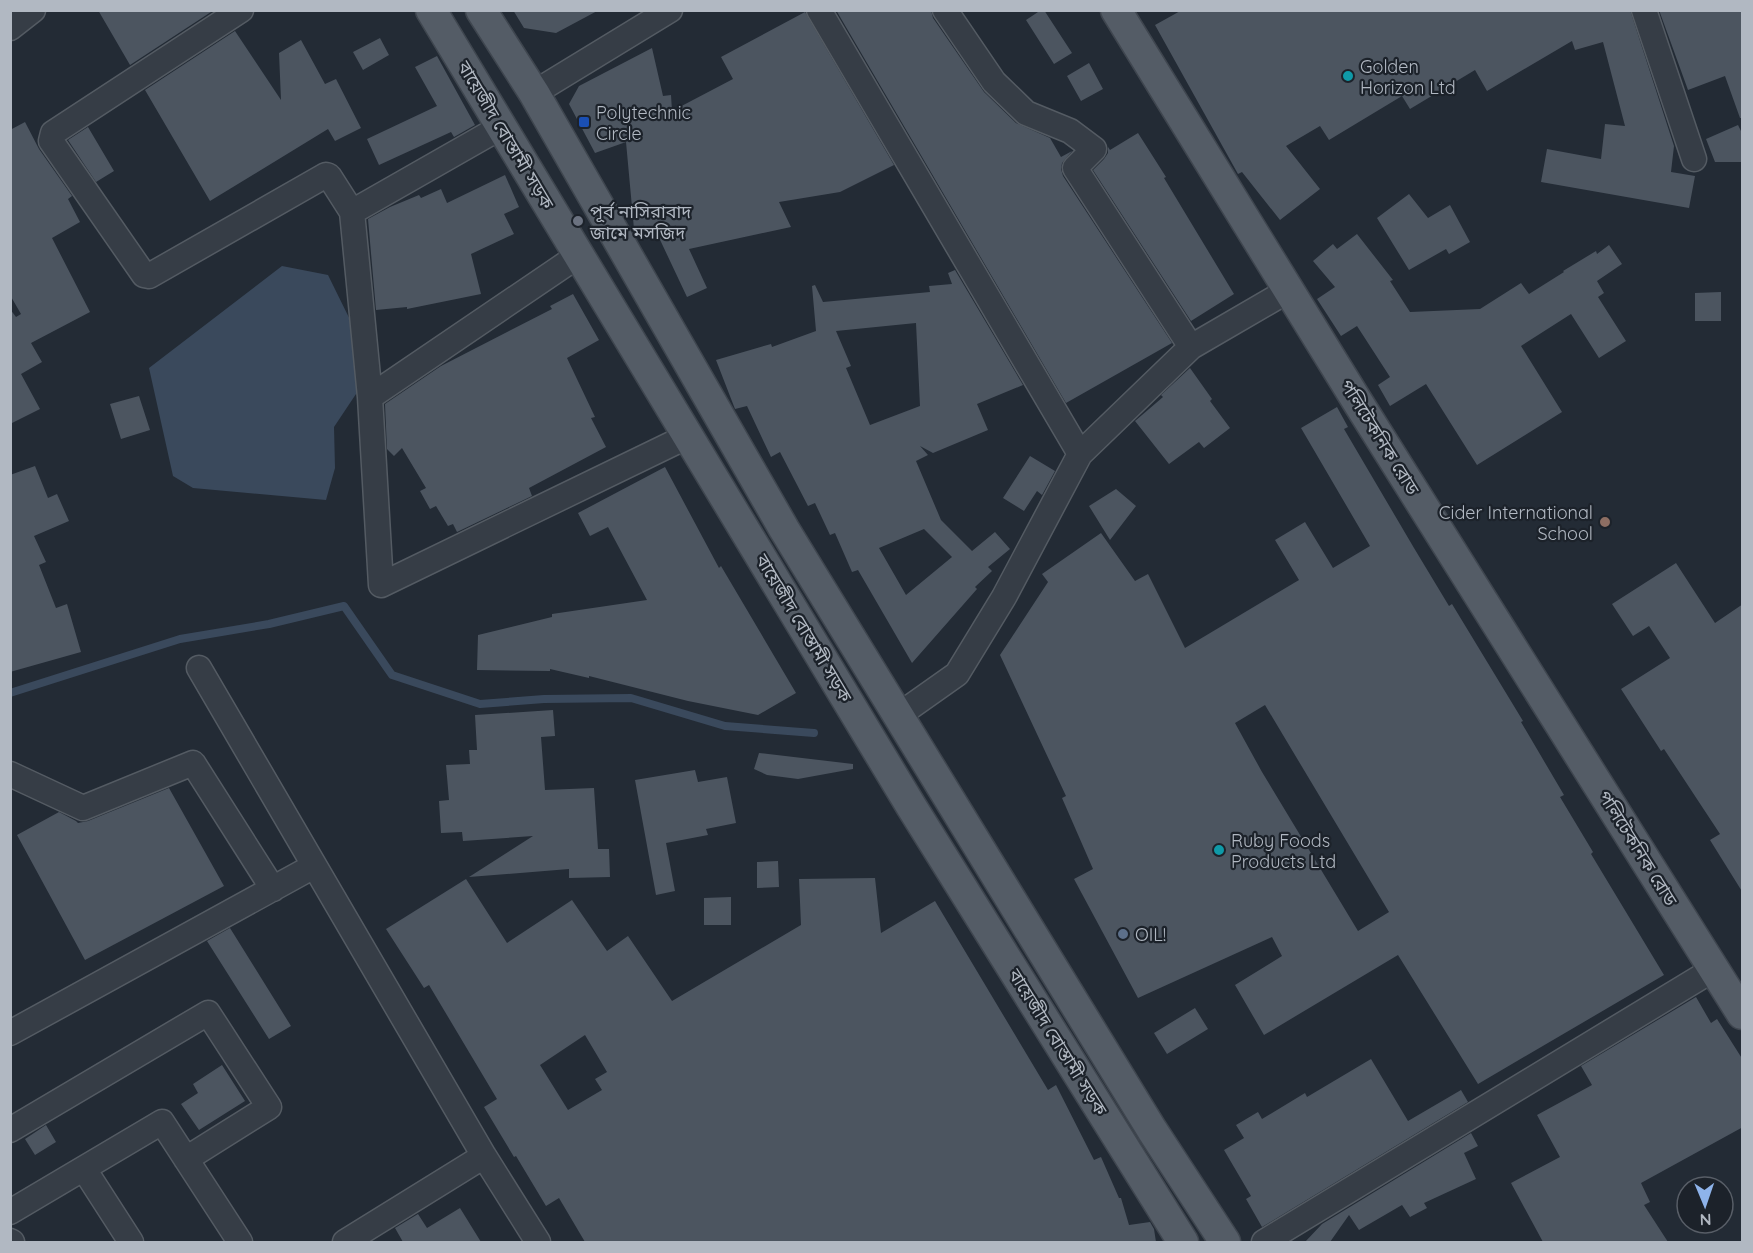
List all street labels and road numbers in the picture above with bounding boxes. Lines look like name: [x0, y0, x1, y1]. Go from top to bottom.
street label: বায়েজীদ বোস্তামী সড়ক: [452, 56, 560, 214]
street label: পলিটেকনিক রোড: [1335, 375, 1425, 499]
street label: বায়েজীদ বোস্তামী সড়ক: [750, 549, 858, 707]
street label: পলিটেকনিক রোড: [1593, 786, 1683, 910]
street label: বায়েজীদ বোস্তামী সড়ক: [1003, 964, 1113, 1120]

